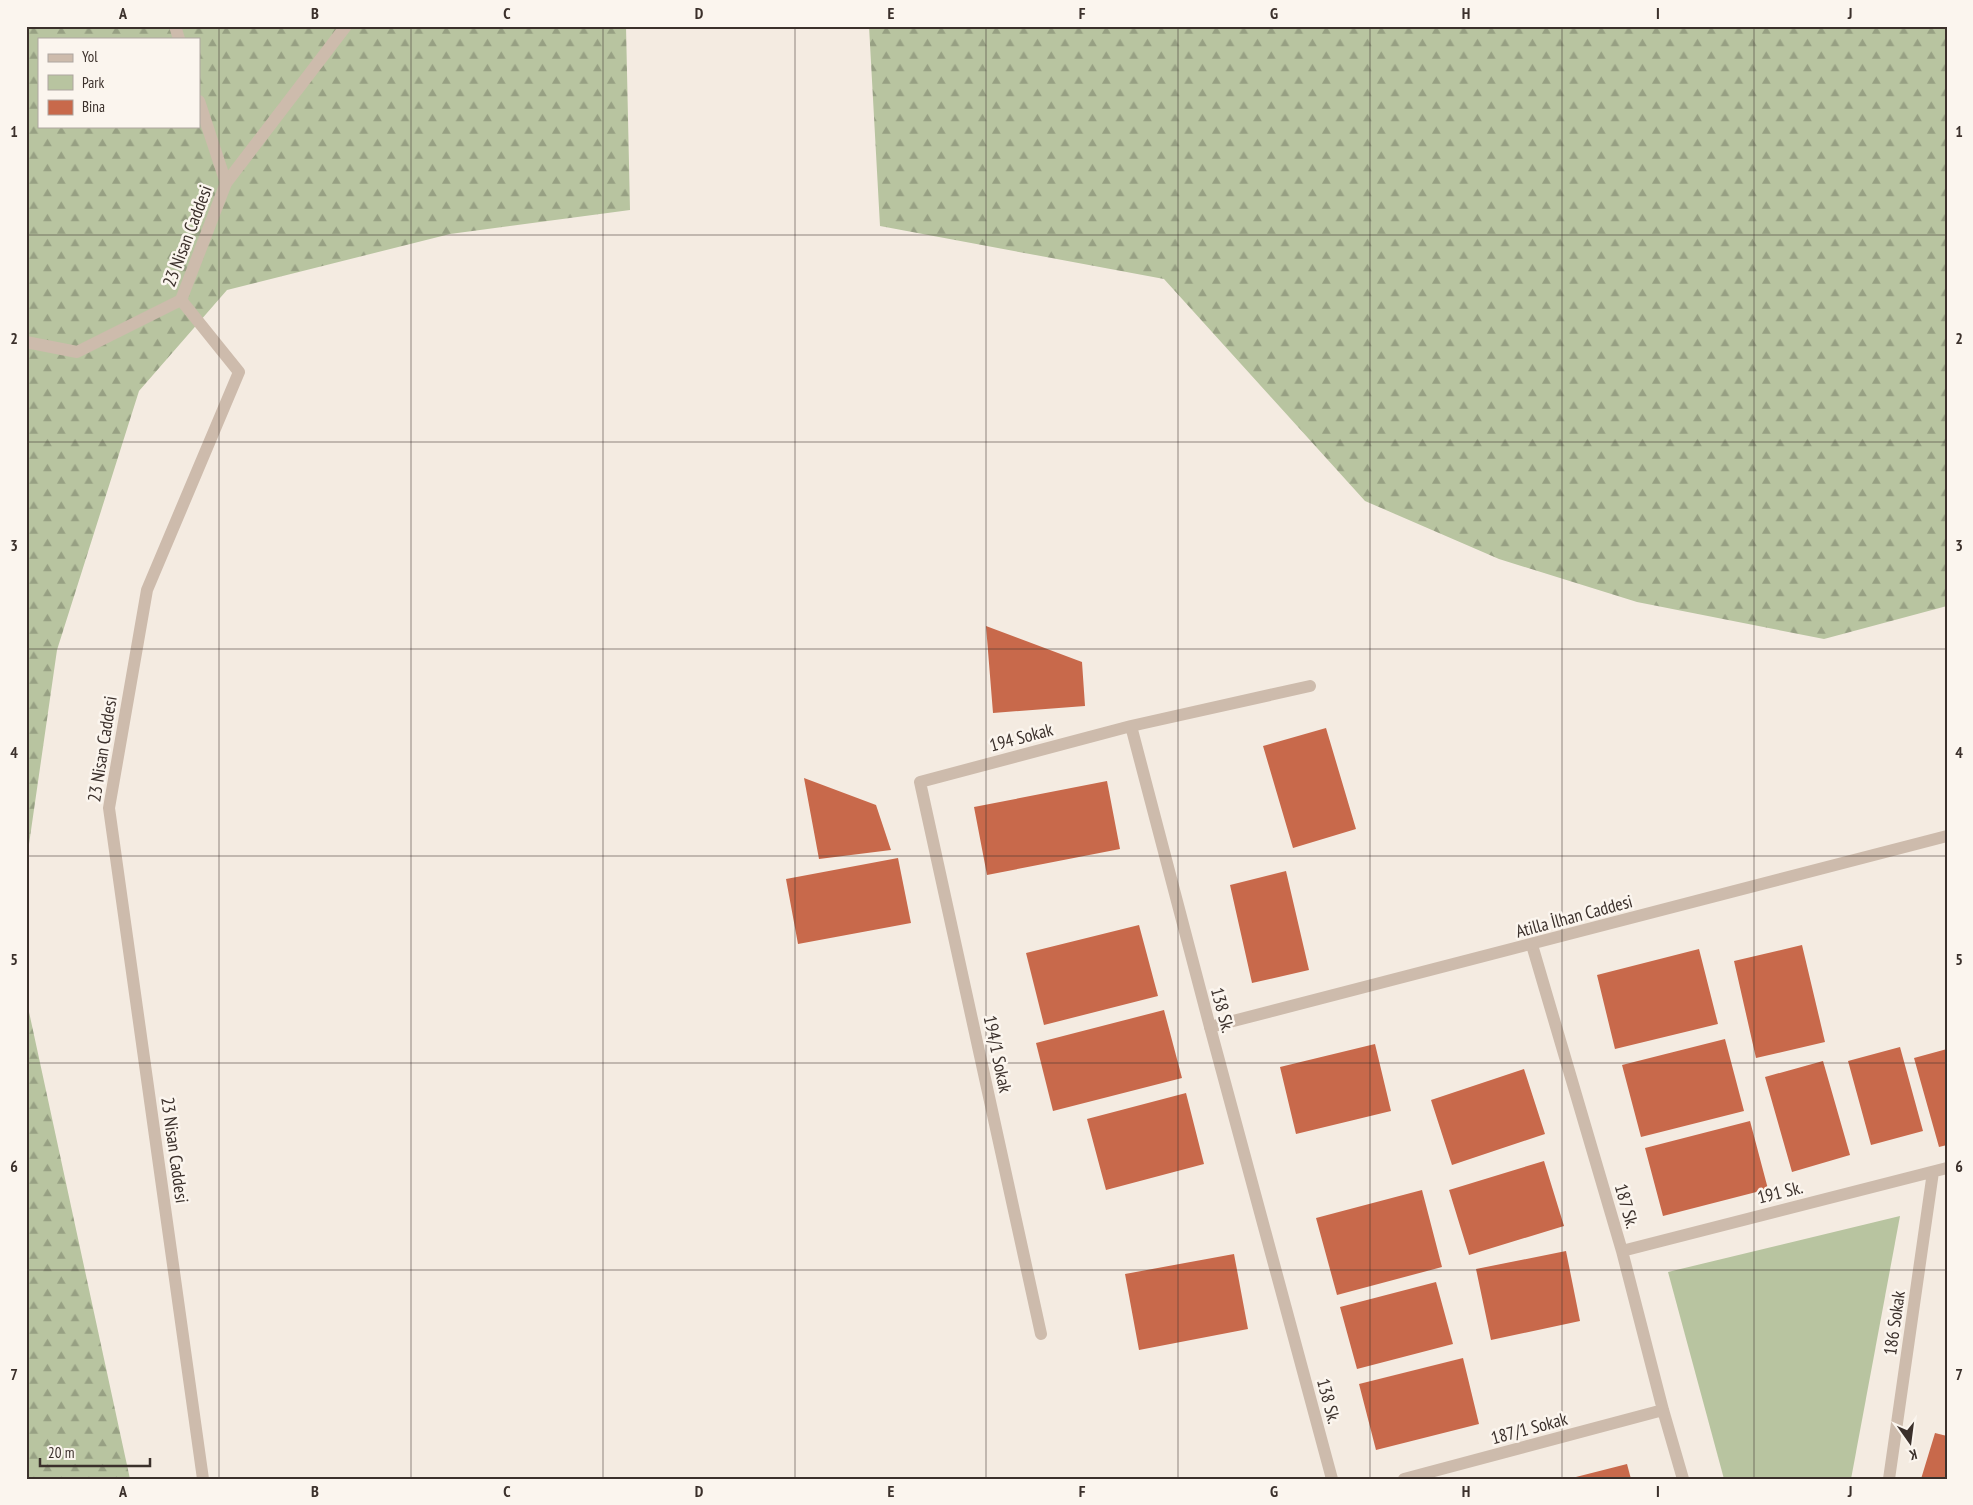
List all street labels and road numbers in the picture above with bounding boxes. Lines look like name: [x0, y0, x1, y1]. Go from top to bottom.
street label: 23 Nisan Caddesi: [157, 182, 217, 290]
street label: 23 Nisan Caddesi: [82, 694, 122, 804]
street label: 194 Sokak: [987, 718, 1055, 756]
street label: Atilla İlhan Caddesi: [1513, 889, 1635, 943]
street label: 138 Sk.: [1206, 985, 1240, 1035]
street label: 194/1 Sokak: [979, 1013, 1017, 1095]
street label: 23 Nisan Caddesi: [156, 1095, 194, 1205]
street label: 191 Sk.: [1755, 1175, 1805, 1209]
street label: 187 Sk.: [1610, 1181, 1644, 1231]
street label: 186 Sokak: [1878, 1289, 1910, 1357]
street label: 138 Sk.: [1312, 1376, 1346, 1426]
street label: 187/1 Sokak: [1488, 1407, 1570, 1449]

